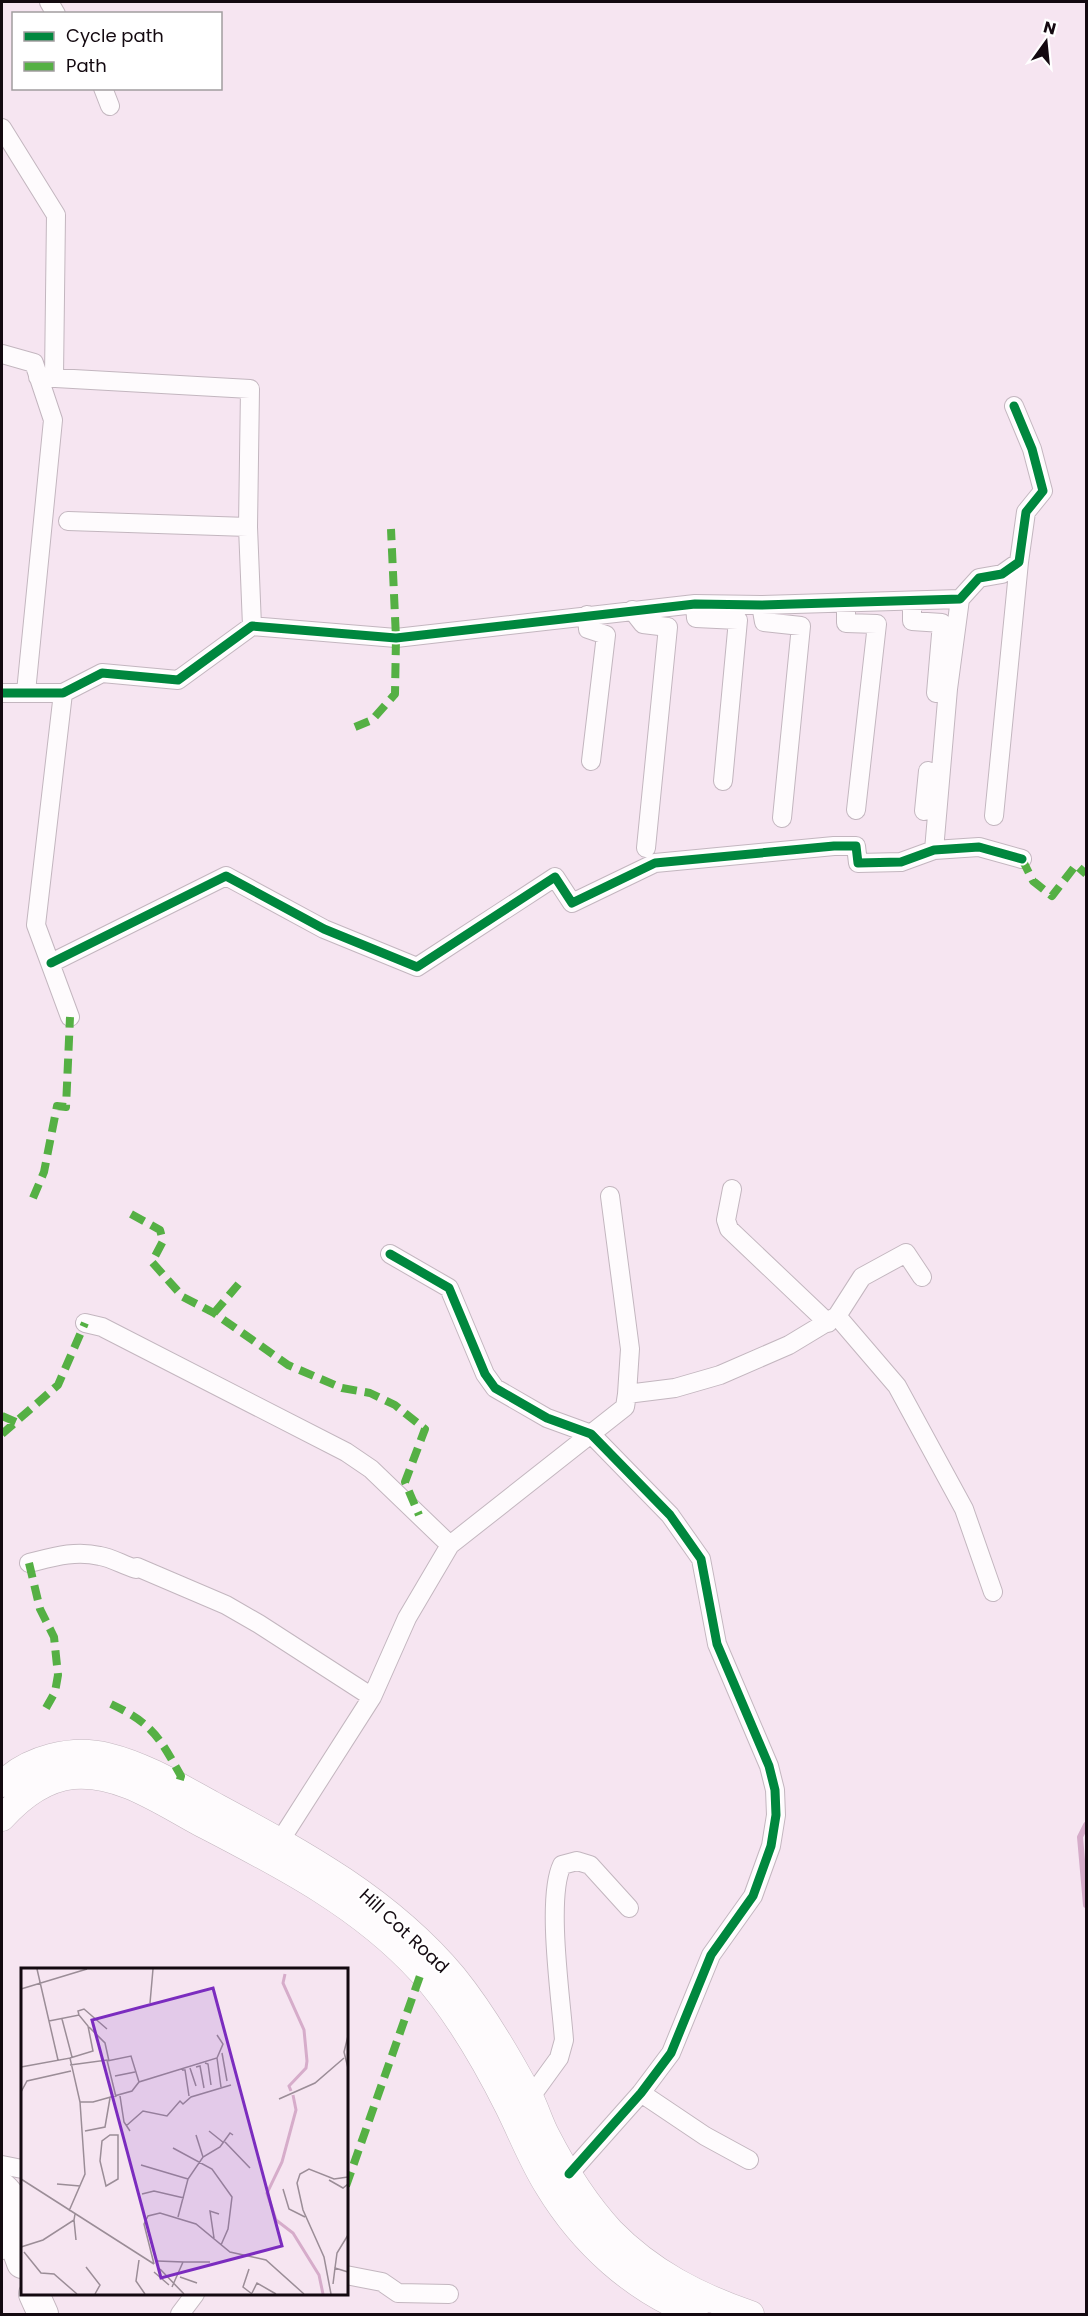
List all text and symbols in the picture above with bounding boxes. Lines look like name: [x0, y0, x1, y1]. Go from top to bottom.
legend: [12, 12, 222, 90]
north arrow: [1016, 12, 1076, 72]
text: N: [1041, 15, 1059, 41]
text: Cycle path: [66, 23, 164, 48]
text: Path: [66, 53, 107, 78]
street label: Hill Cot Road: [354, 1883, 455, 1979]
inset map: [21, 1968, 348, 2295]

